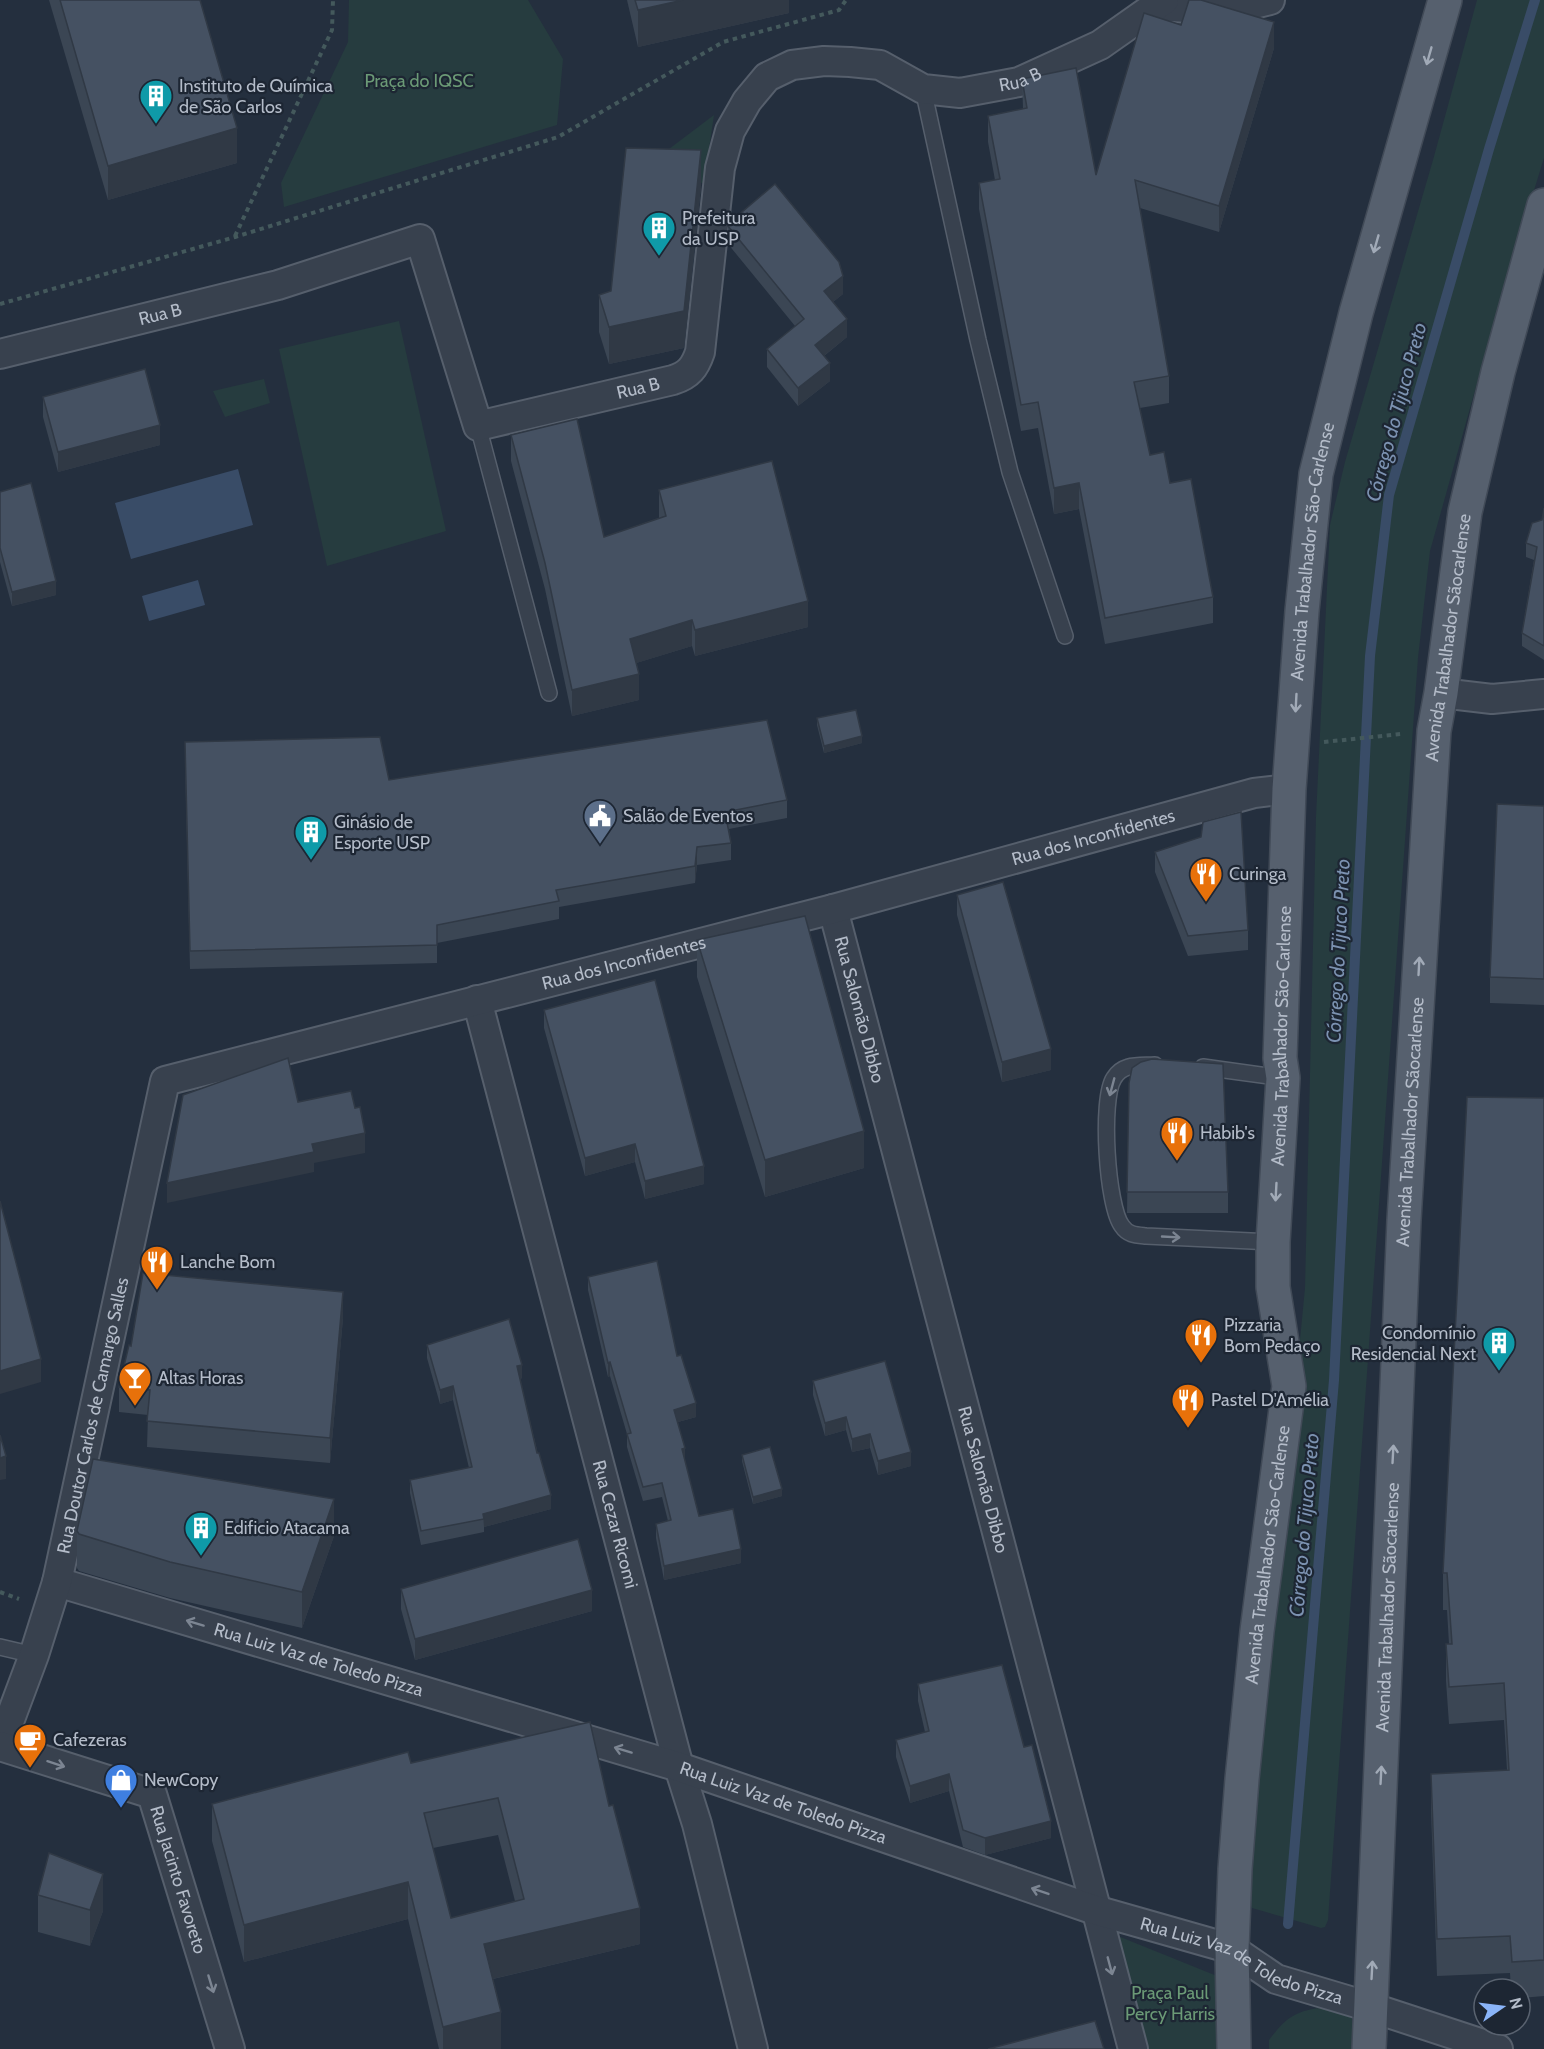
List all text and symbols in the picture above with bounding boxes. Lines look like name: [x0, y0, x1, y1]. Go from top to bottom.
one-way arrow: [1423, 46, 1434, 65]
street label: Rua B: [997, 62, 1045, 97]
park label: Praça do IQSC: [364, 70, 474, 92]
place label: Instituto de Química de São Carlos: [179, 75, 333, 118]
building icon: Instituto de Química de São Carlos: [138, 78, 174, 125]
place label: Prefeitura da USP: [682, 207, 756, 250]
building icon: Prefeitura da USP: [641, 210, 677, 257]
one-way arrow: [1370, 234, 1381, 253]
street label: Rua B: [136, 298, 184, 330]
water label: Córrego do Tijuco Preto: [1361, 320, 1431, 504]
street label: Rua B: [614, 372, 662, 404]
street label: Avenida Trabalhador São-Carlense: [1286, 420, 1339, 681]
street label: Avenida Trabalhador Sãocarlense: [1421, 512, 1476, 762]
one-way arrow: [1291, 693, 1302, 713]
public building icon: Salão de Eventos: [582, 798, 618, 845]
street label: Rua dos Inconfidentes: [1009, 804, 1177, 870]
place label: Salão de Eventos: [623, 805, 753, 827]
place label: Ginásio de Esporte USP: [334, 811, 430, 854]
building icon: Ginásio de Esporte USP: [293, 814, 329, 861]
restaurant icon: Curinga: [1188, 856, 1224, 903]
water label: Córrego do Tijuco Preto: [1321, 858, 1355, 1044]
place label: Curinga: [1229, 863, 1287, 885]
street label: Avenida Trabalhador São-Carlense: [1267, 905, 1296, 1167]
street label: Rua dos Inconfidentes: [540, 931, 708, 994]
street label: Rua Salomão Dibbo: [830, 934, 889, 1086]
one-way arrow: [1414, 956, 1425, 976]
street label: Avenida Trabalhador Sãocarlense: [1392, 997, 1429, 1247]
one-way arrow: [1105, 1077, 1117, 1096]
restaurant icon: Habib's: [1159, 1115, 1195, 1162]
place label: Habib's: [1200, 1122, 1255, 1144]
one-way arrow: [1271, 1181, 1282, 1201]
one-way arrow: [1161, 1232, 1181, 1243]
restaurant icon: Lanche Bom: [139, 1244, 175, 1291]
place label: Lanche Bom: [180, 1251, 275, 1273]
street label: Rua Doutor Carlos de Camargo Salles: [52, 1275, 133, 1556]
place label: Pizzaria Bom Pedaço: [1224, 1314, 1320, 1357]
restaurant icon: Pizzaria Bom Pedaço: [1183, 1317, 1219, 1364]
place label: Condomínio Residencial Next: [1351, 1322, 1476, 1365]
building icon: Condomínio Residencial Next: [1481, 1325, 1517, 1372]
bar icon: Altas Horas: [117, 1360, 153, 1407]
place label: Altas Horas: [158, 1367, 243, 1389]
restaurant icon: Pastel D'Amélia: [1170, 1382, 1206, 1429]
place label: Pastel D'Amélia: [1211, 1389, 1329, 1411]
street label: Rua Salomão Dibbo: [953, 1404, 1013, 1556]
street label: Avenida Trabalhador São-Carlense: [1241, 1424, 1295, 1685]
water label: Córrego do Tijuco Preto: [1284, 1432, 1324, 1618]
one-way arrow: [1388, 1445, 1399, 1464]
street label: Rua Cezar Ricomi: [588, 1458, 642, 1591]
street label: Avenida Trabalhador Sãocarlense: [1371, 1482, 1404, 1733]
building icon: Edificio Atacama: [183, 1510, 219, 1557]
place label: Edificio Atacama: [224, 1517, 350, 1539]
one-way arrow: [186, 1617, 205, 1628]
street label: Rua Luiz Vaz de Toledo Pizza: [211, 1618, 426, 1701]
cafe icon: Cafezeras: [12, 1722, 48, 1769]
place label: Cafezeras: [53, 1729, 127, 1751]
one-way arrow: [614, 1744, 633, 1755]
street label: Rua Luiz Vaz de Toledo Pizza: [677, 1757, 890, 1849]
one-way arrow: [46, 1759, 65, 1770]
shop icon: NewCopy: [103, 1762, 139, 1809]
one-way arrow: [1375, 1765, 1387, 1785]
place label: NewCopy: [144, 1769, 218, 1791]
street label: Rua Jacinto Favoreto: [145, 1803, 211, 1956]
one-way arrow: [1031, 1885, 1050, 1896]
street label: Rua Luiz Vaz de Toledo Pizza: [1138, 1912, 1346, 2009]
one-way arrow: [1105, 1957, 1117, 1976]
one-way arrow: [1367, 1960, 1378, 1980]
one-way arrow: [206, 1974, 217, 1993]
north arrow: [1472, 1977, 1532, 2037]
park label: Praça Paul Percy Harris: [1125, 1982, 1215, 2025]
text: N: [1505, 1996, 1527, 2011]

